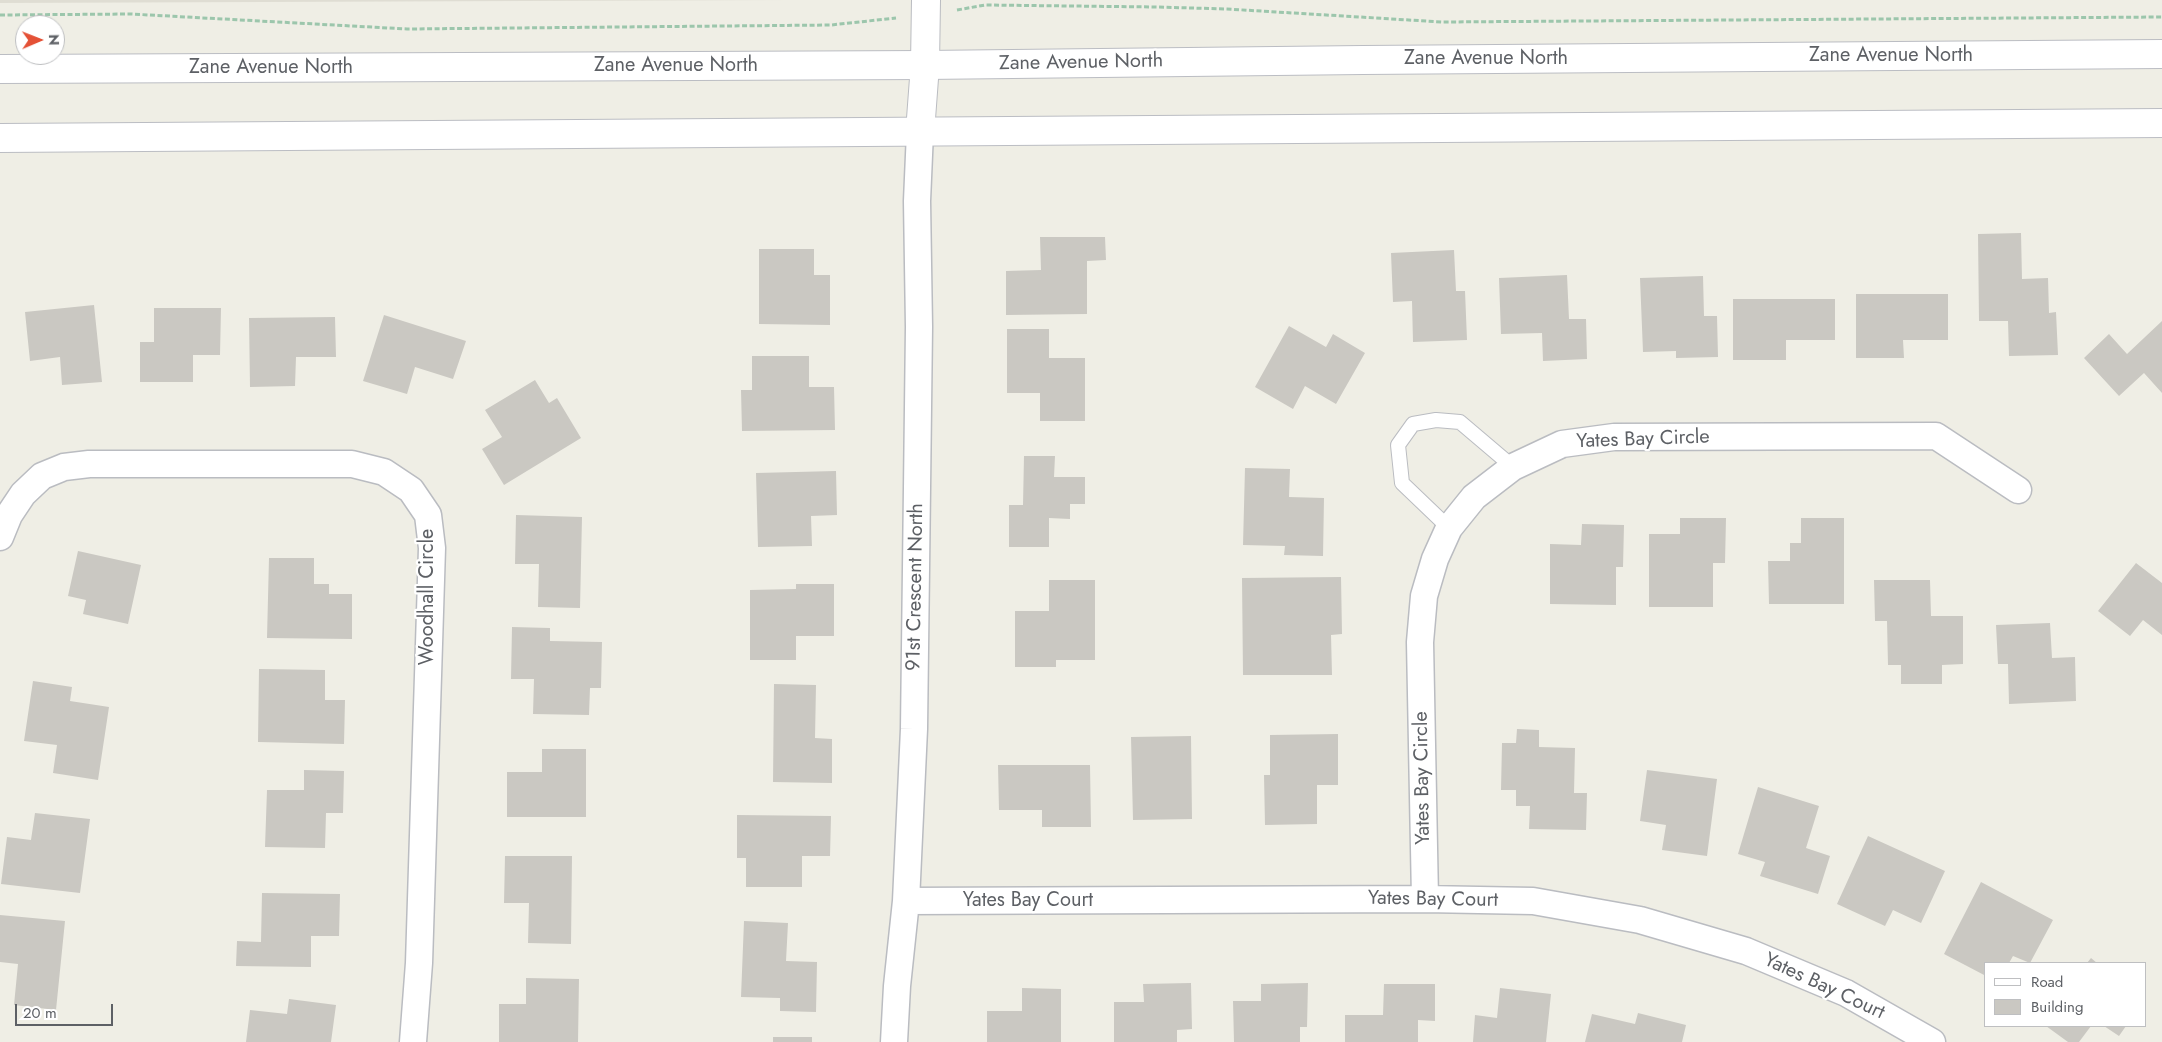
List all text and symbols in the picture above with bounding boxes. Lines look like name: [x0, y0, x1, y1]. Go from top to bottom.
north arrow: [15, 15, 65, 65]
text: N: [44, 34, 64, 45]
street label: Zane Avenue North: [1809, 44, 1973, 68]
street label: Zane Avenue North: [1404, 47, 1568, 71]
street label: Zane Avenue North: [999, 50, 1163, 76]
street label: Zane Avenue North: [594, 54, 758, 78]
street label: Zane Avenue North: [189, 56, 353, 80]
street label: Yates Bay Circle: [1576, 426, 1710, 454]
street label: 91st Crescent North: [903, 503, 929, 671]
street label: Woodhall Circle: [416, 529, 440, 665]
street label: Yates Bay Circle: [1410, 711, 1436, 845]
street label: Yates Bay Court: [1368, 887, 1498, 913]
street label: Yates Bay Court: [963, 889, 1093, 913]
street label: Yates Bay Court: [1760, 949, 1888, 1025]
legend: [1984, 962, 2147, 1027]
text: Road: [2031, 971, 2063, 993]
scale bar: [18, 994, 115, 1026]
text: Building: [2031, 996, 2083, 1018]
text: 20 m: [23, 1002, 57, 1024]

